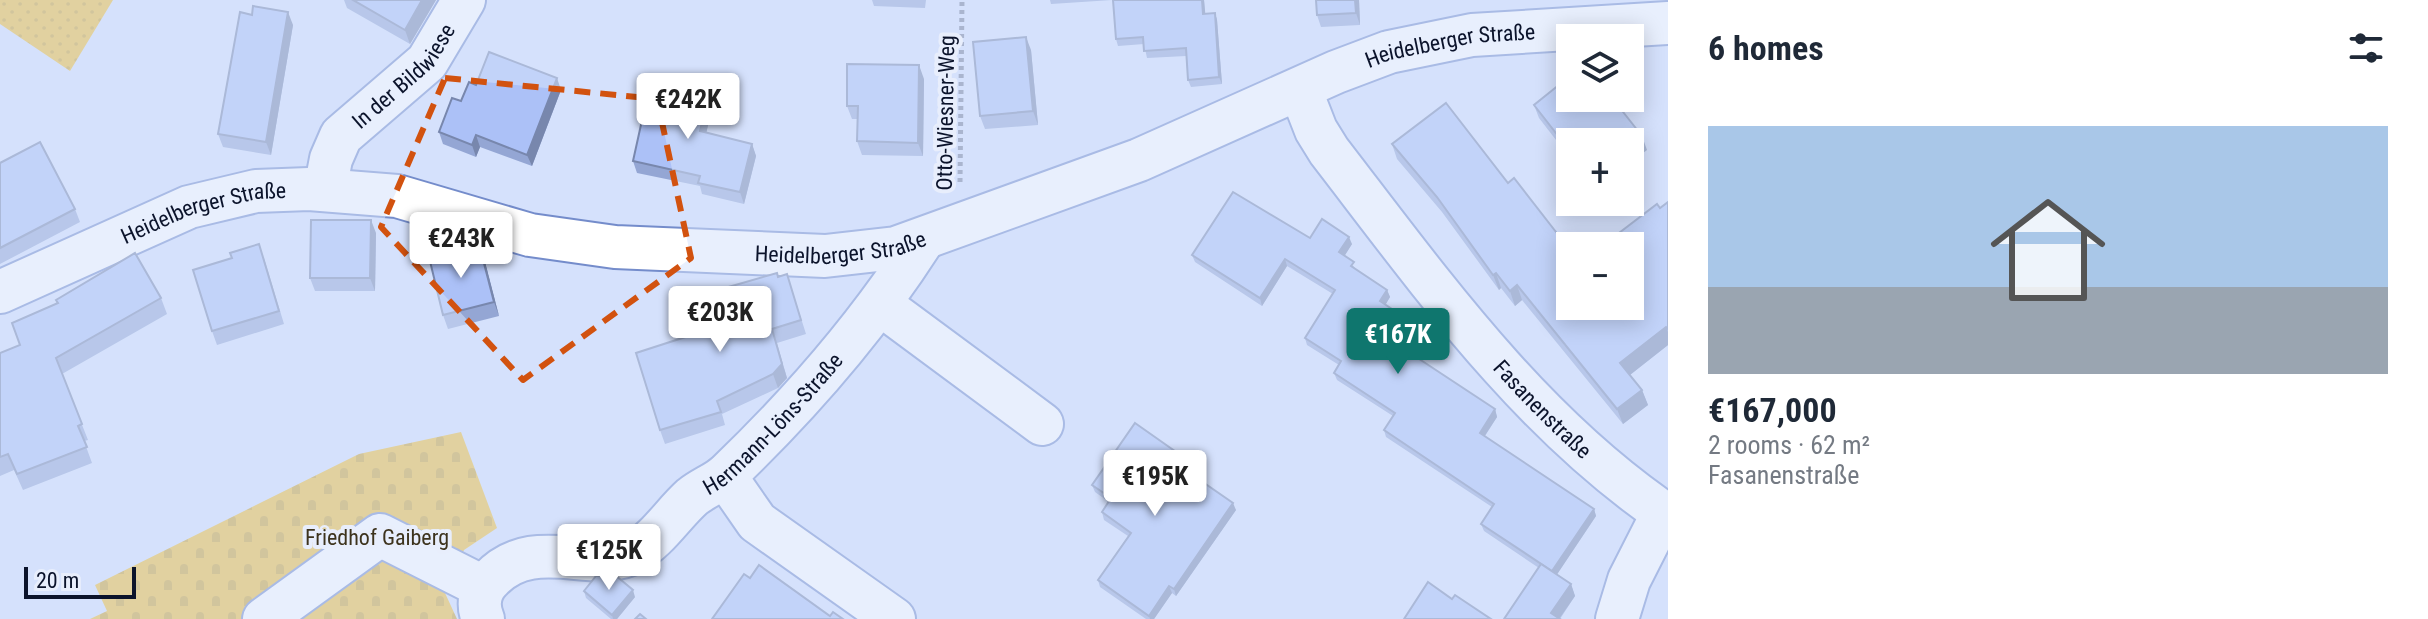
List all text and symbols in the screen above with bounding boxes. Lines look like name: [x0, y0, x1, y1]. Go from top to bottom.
street label: In der Bildwiese: [347, 19, 460, 134]
street label: Heidelberger Straße: [1362, 19, 1536, 73]
map controls: [1556, 24, 1644, 320]
button: layers: [1556, 24, 1644, 112]
icon: filters: [2344, 26, 2388, 70]
text: 6 homes: [1708, 28, 1824, 68]
street label: Otto-Wiesner-Weg: [932, 35, 959, 191]
pin: €242K: [632, 73, 744, 141]
text: €242K: [655, 84, 721, 114]
button: +: [1556, 128, 1644, 216]
street label: Heidelberger Straße: [117, 178, 287, 249]
icon: home: [1976, 178, 2120, 322]
pin: €243K: [405, 212, 517, 280]
text: €243K: [428, 223, 494, 253]
street label: Heidelberger Straße: [754, 226, 929, 269]
button: −: [1556, 232, 1644, 320]
pin: €203K: [664, 286, 776, 354]
text: €203K: [687, 297, 753, 327]
pin: €167K: [1342, 308, 1454, 376]
text: €167K: [1365, 319, 1431, 349]
street label: Hermann-Löns-Straße: [699, 348, 848, 500]
street label: Fasanenstraße: [1488, 355, 1596, 464]
text: €167,000: [1708, 390, 1837, 430]
text: 2 rooms · 62 m²: [1708, 430, 1870, 460]
pin: €195K: [1099, 450, 1211, 518]
text: Fasanenstraße: [1708, 460, 1859, 490]
text: €195K: [1122, 461, 1188, 491]
pin: €125K: [553, 524, 665, 592]
park label: Friedhof Gaiberg: [305, 525, 449, 550]
text: €125K: [576, 535, 642, 565]
scale bar: [24, 563, 136, 599]
text: 20 m: [36, 568, 79, 593]

